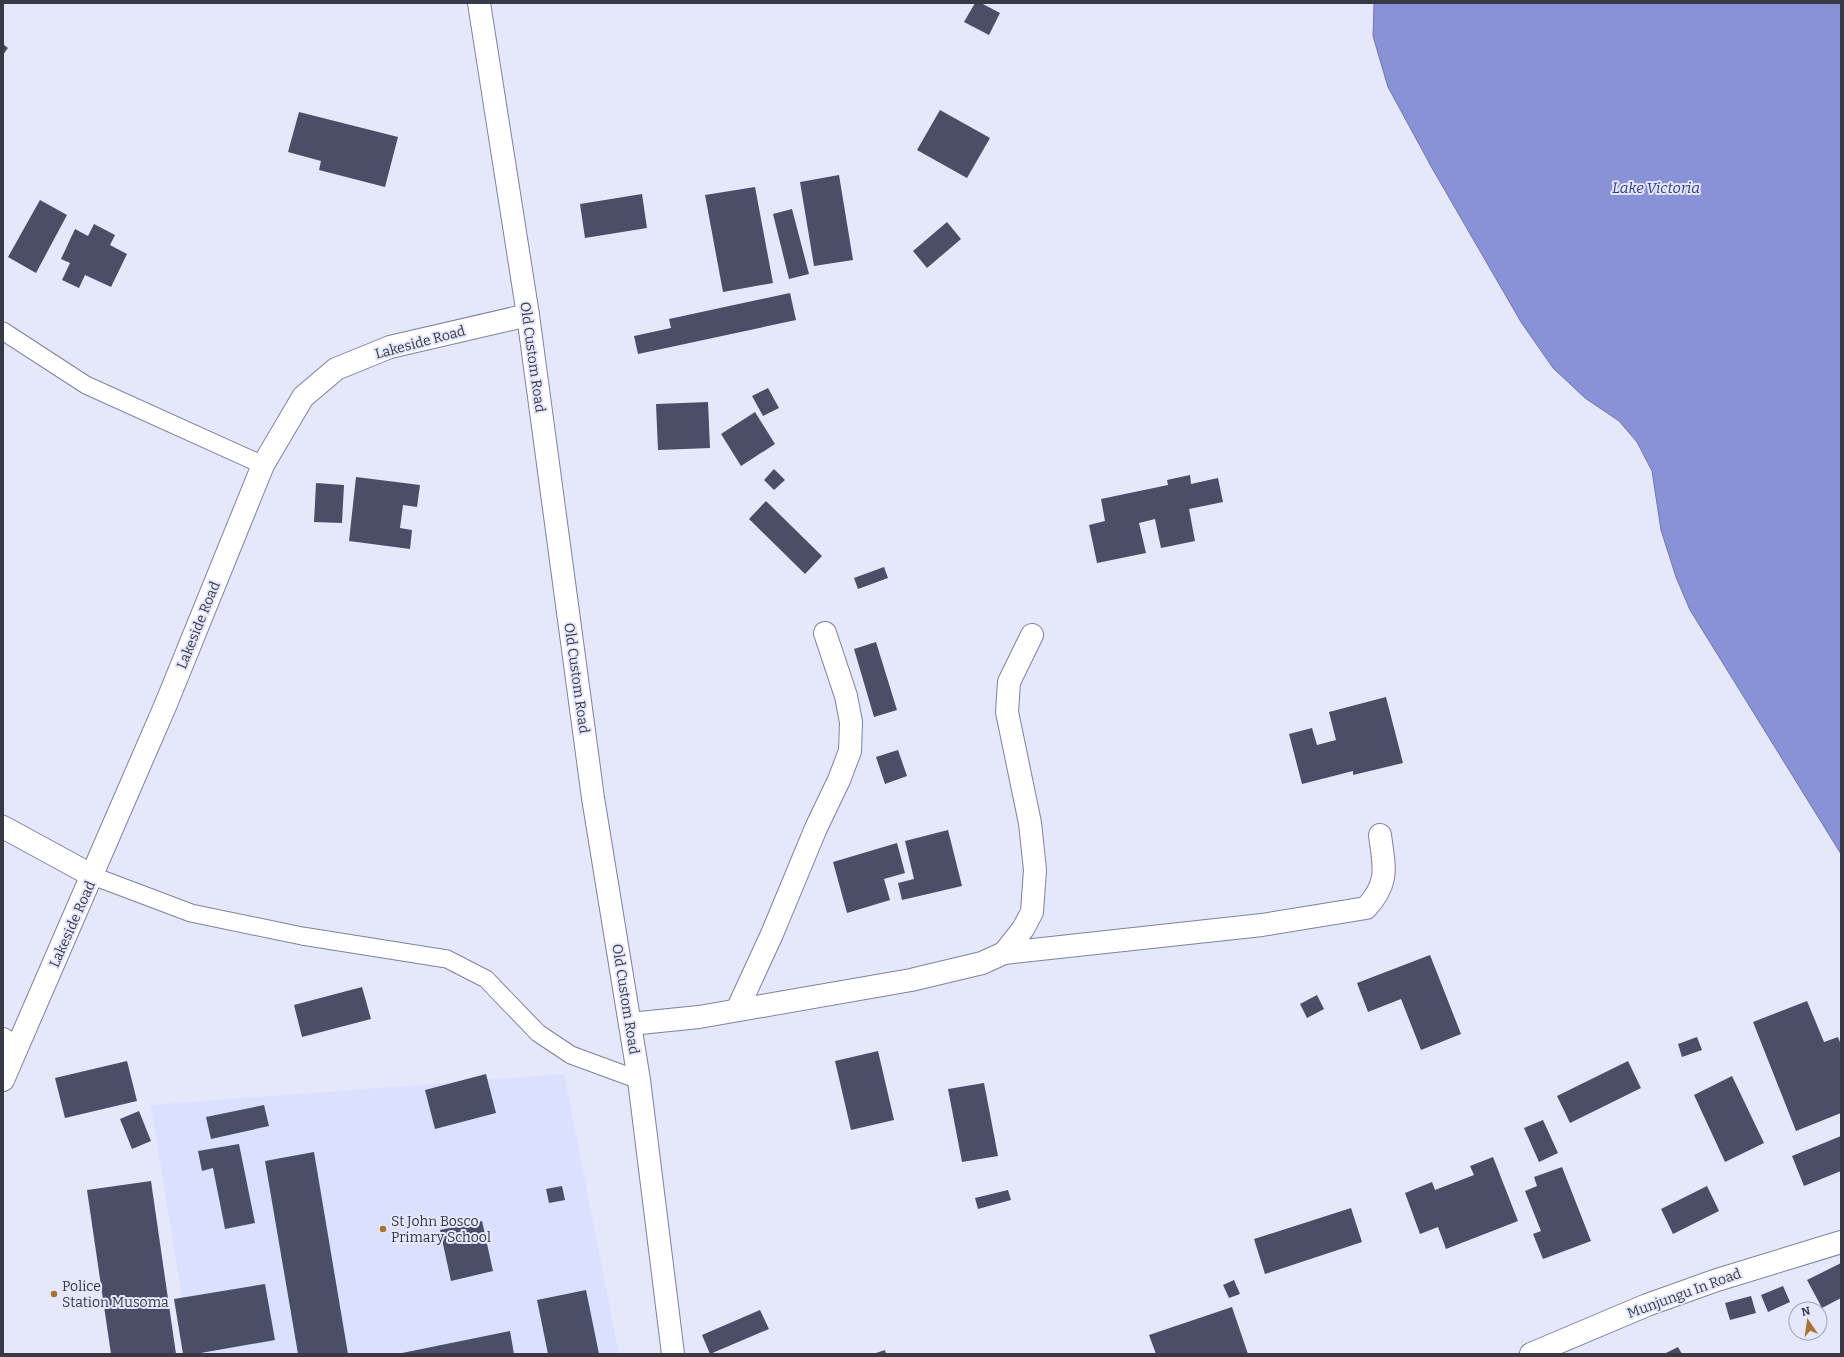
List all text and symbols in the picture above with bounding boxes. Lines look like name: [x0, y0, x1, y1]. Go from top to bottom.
water label: Lake Victoria: [1612, 179, 1700, 197]
street label: Old Custom Road: [516, 301, 549, 413]
street label: Lakeside Road: [373, 322, 467, 363]
street label: Lakeside Road: [173, 579, 224, 671]
street label: Old Custom Road: [560, 622, 593, 734]
street label: Lakeside Road: [46, 878, 99, 970]
street label: Old Custom Road: [608, 943, 643, 1055]
place label: St John Bosco Primary School: [391, 1213, 491, 1246]
marker: St John Bosco Primary School: [378, 1224, 388, 1234]
street label: Munjungu In Road: [1625, 1265, 1744, 1322]
place label: Police Station Musoma: [62, 1278, 169, 1311]
marker: Police Station Musoma: [49, 1289, 59, 1299]
north arrow: [1788, 1301, 1828, 1341]
text: N: [1800, 1304, 1812, 1319]

